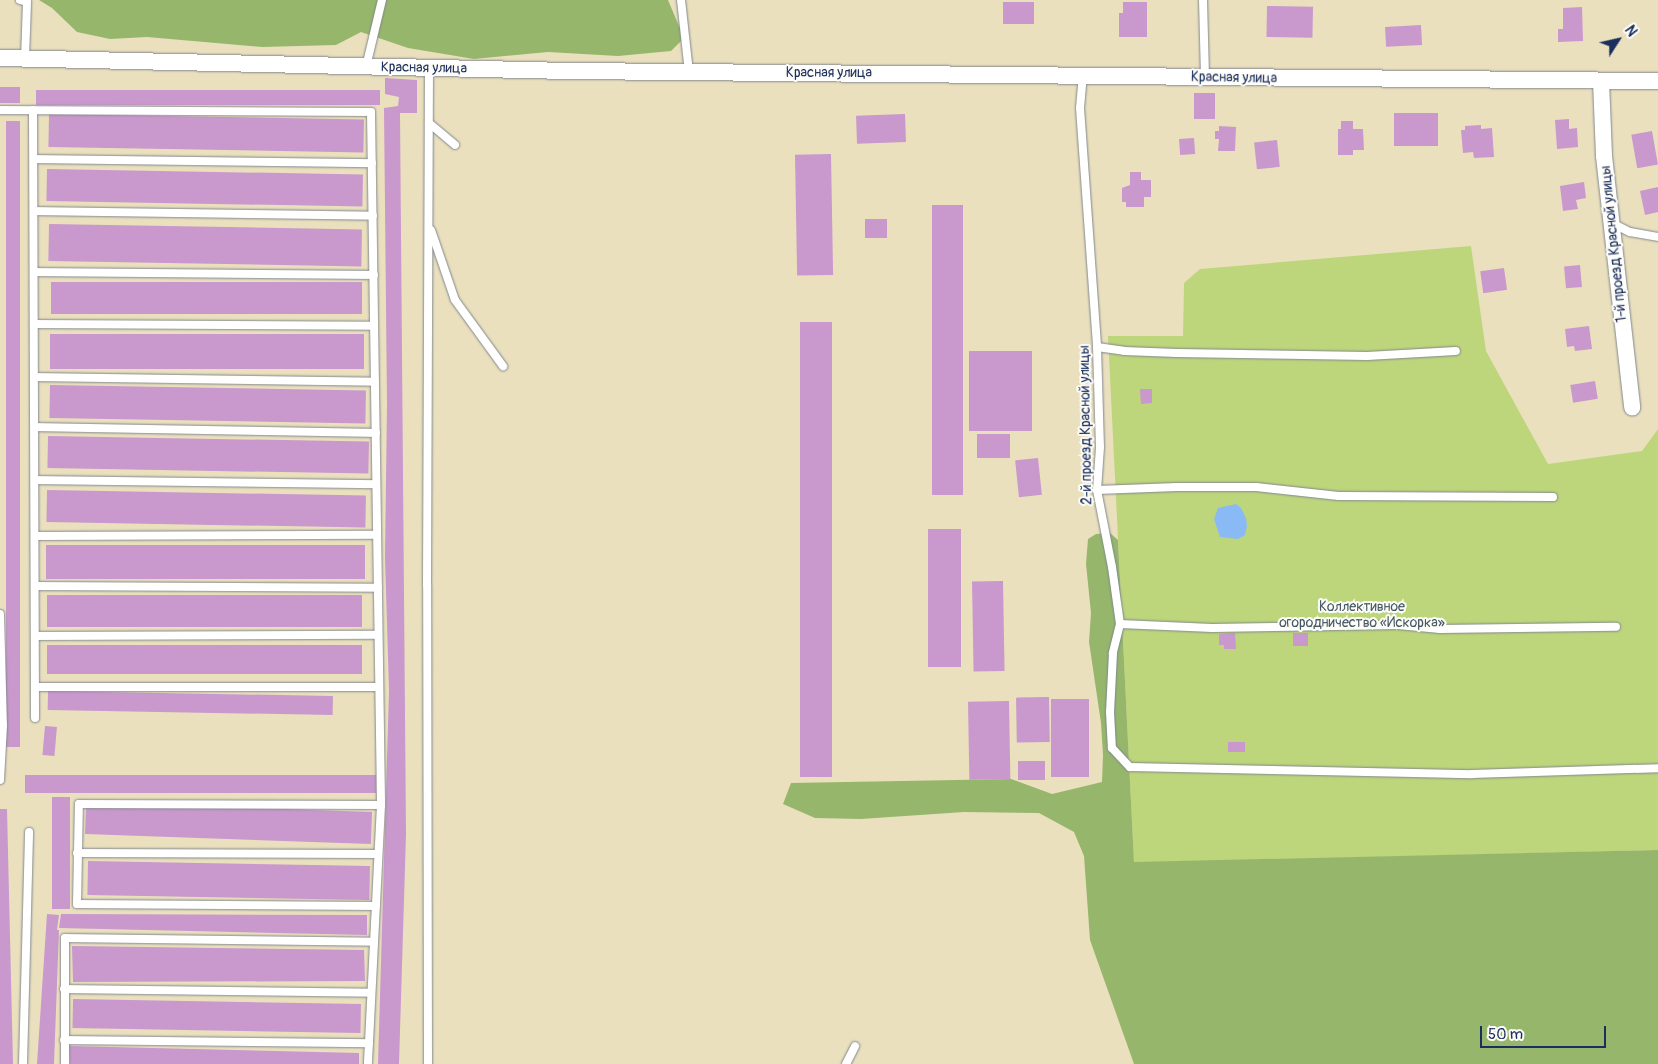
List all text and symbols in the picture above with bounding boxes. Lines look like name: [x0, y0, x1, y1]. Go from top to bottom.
north arrow: [1593, 15, 1643, 65]
text: N: [1621, 22, 1640, 40]
street label: Красная улица: [381, 59, 467, 77]
street label: Красная улица: [786, 65, 872, 81]
street label: Красная улица: [1191, 69, 1277, 87]
street label: 1-й проезд Красной улицы: [1597, 165, 1631, 323]
street label: 2-й проезд Красной улицы: [1076, 345, 1096, 505]
park label: Коллективное огородничество «Искорка»: [1279, 599, 1445, 632]
scale bar: [1483, 1016, 1609, 1048]
text: 50 m: [1488, 1025, 1523, 1044]

